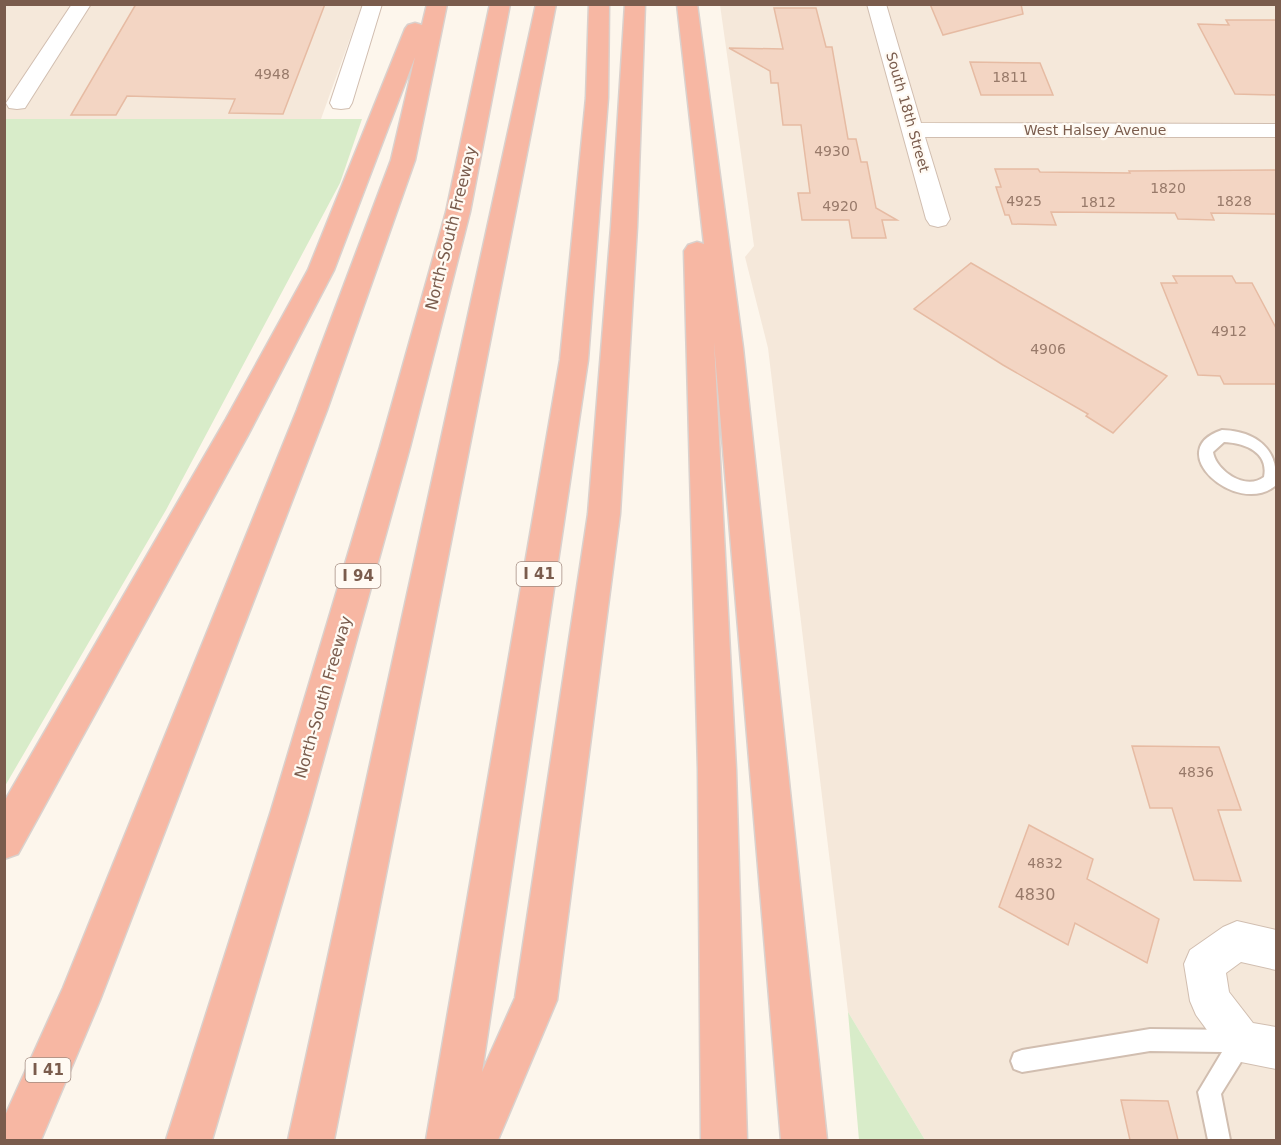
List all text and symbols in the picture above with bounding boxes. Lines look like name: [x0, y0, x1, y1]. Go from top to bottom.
street label: South 18th Street: [883, 50, 933, 174]
house number: 4948: [254, 66, 290, 82]
house number: 1811: [992, 69, 1028, 85]
street label: West Halsey Avenue: [1024, 122, 1166, 138]
house number: 4930: [814, 143, 850, 159]
street label: North-South Freeway: [421, 144, 481, 312]
house number: 1820: [1150, 180, 1186, 196]
house number: 4925: [1006, 193, 1042, 209]
house number: 1828: [1216, 193, 1252, 209]
house number: 1812: [1080, 194, 1116, 210]
house number: 4920: [822, 198, 858, 214]
house number: 4912: [1211, 323, 1247, 339]
house number: 4906: [1030, 341, 1066, 357]
road number: I 41: [516, 562, 562, 586]
road number: I 94: [336, 564, 380, 588]
street label: North-South Freeway: [291, 613, 355, 781]
house number: 4836: [1178, 764, 1214, 780]
house number: 4832: [1027, 855, 1063, 871]
house number: 4830: [1015, 885, 1055, 904]
road number: I 41: [26, 1058, 70, 1082]

